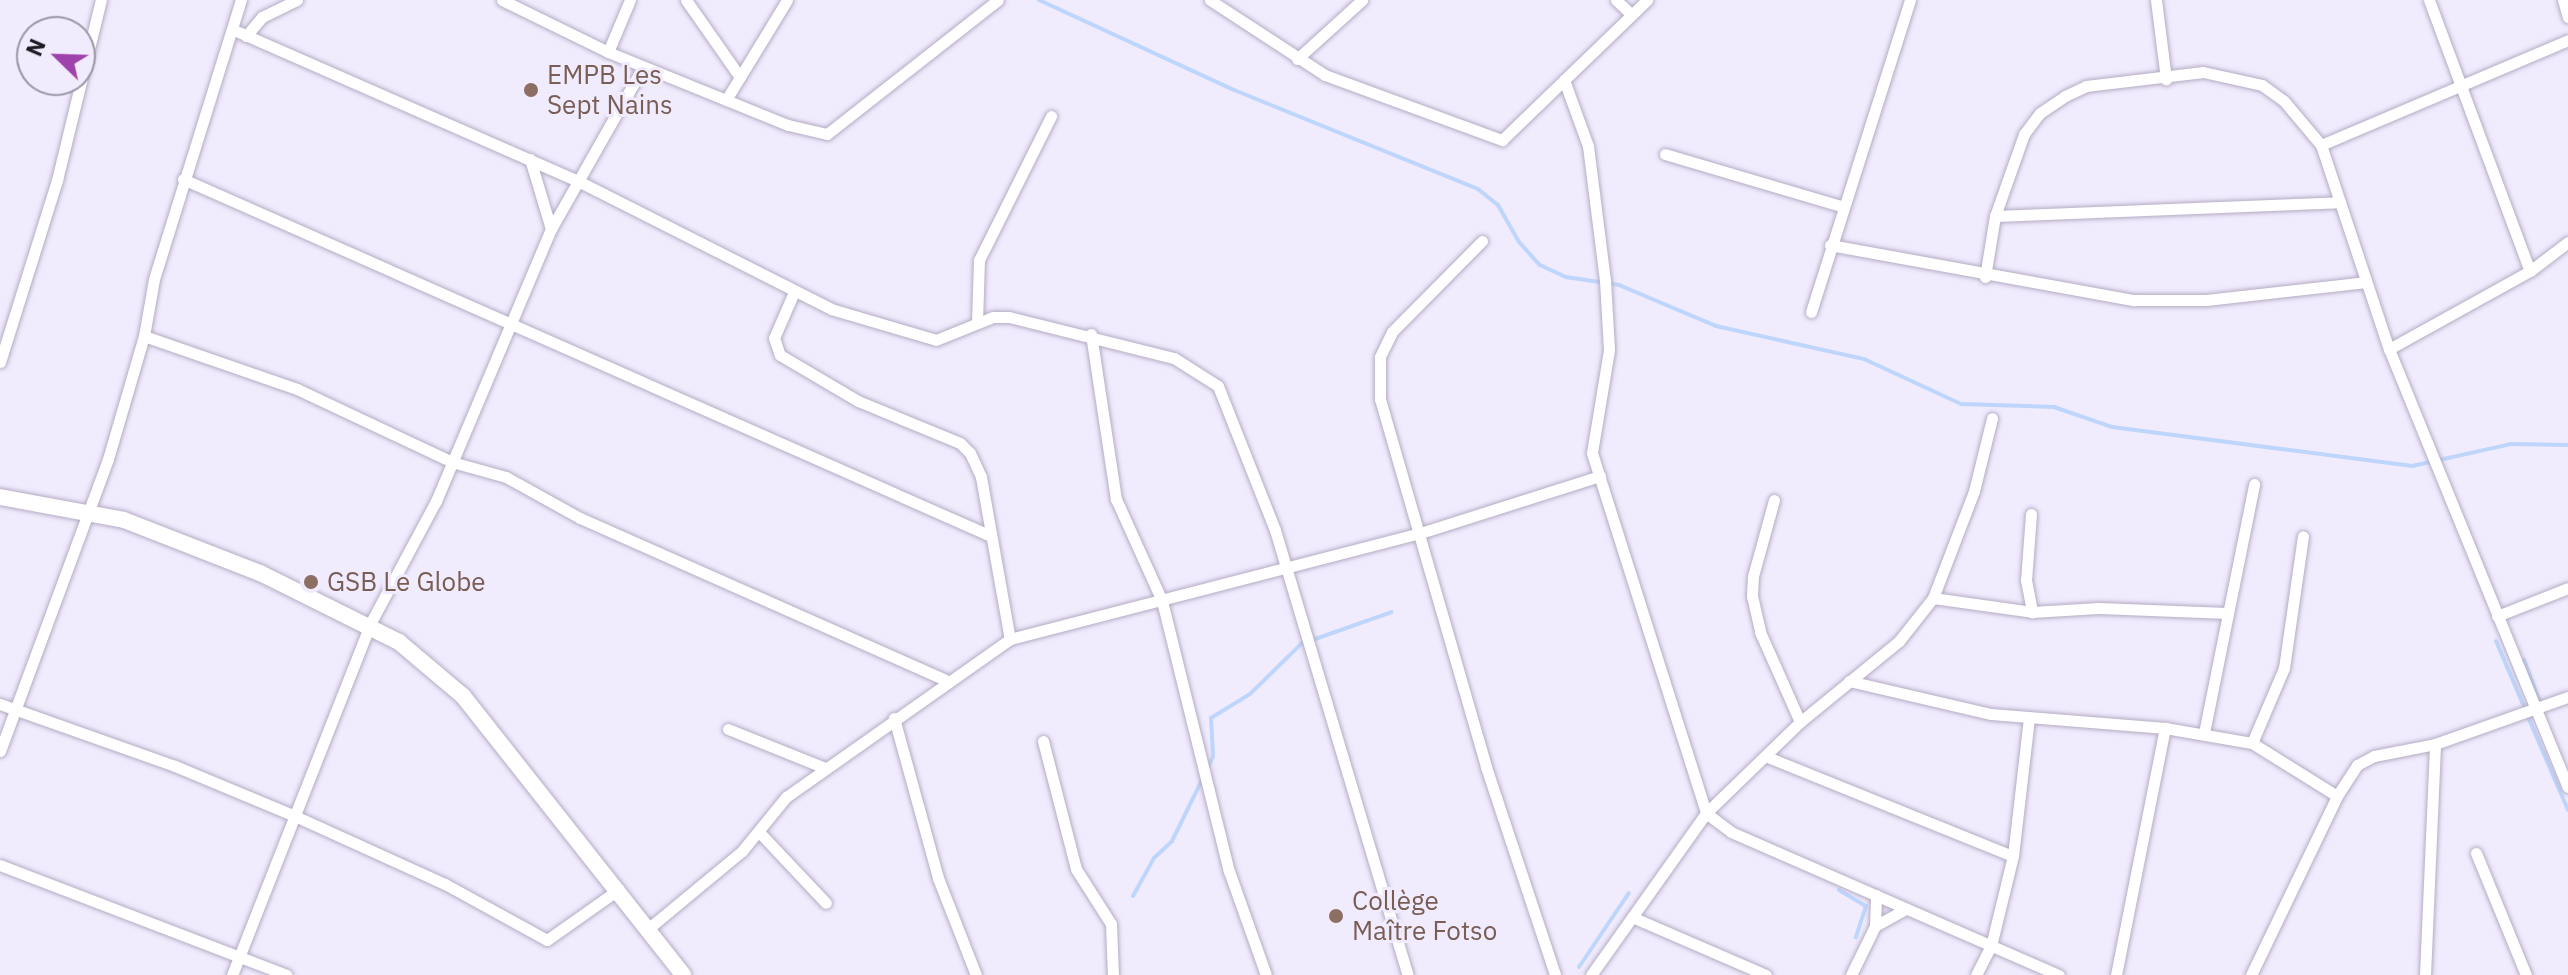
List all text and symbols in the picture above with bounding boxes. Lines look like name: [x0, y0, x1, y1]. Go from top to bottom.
north arrow: [16, 16, 96, 96]
text: N: [19, 34, 52, 60]
place label: EMPB Les Sept Nains: [547, 59, 673, 120]
marker: EMPB Les Sept Nains: [522, 81, 540, 99]
place label: GSB Le Globe: [327, 566, 486, 598]
marker: GSB Le Globe: [302, 573, 320, 591]
place label: Collège Maître Fotso: [1352, 885, 1497, 946]
marker: Collège Maître Fotso: [1327, 907, 1345, 925]

